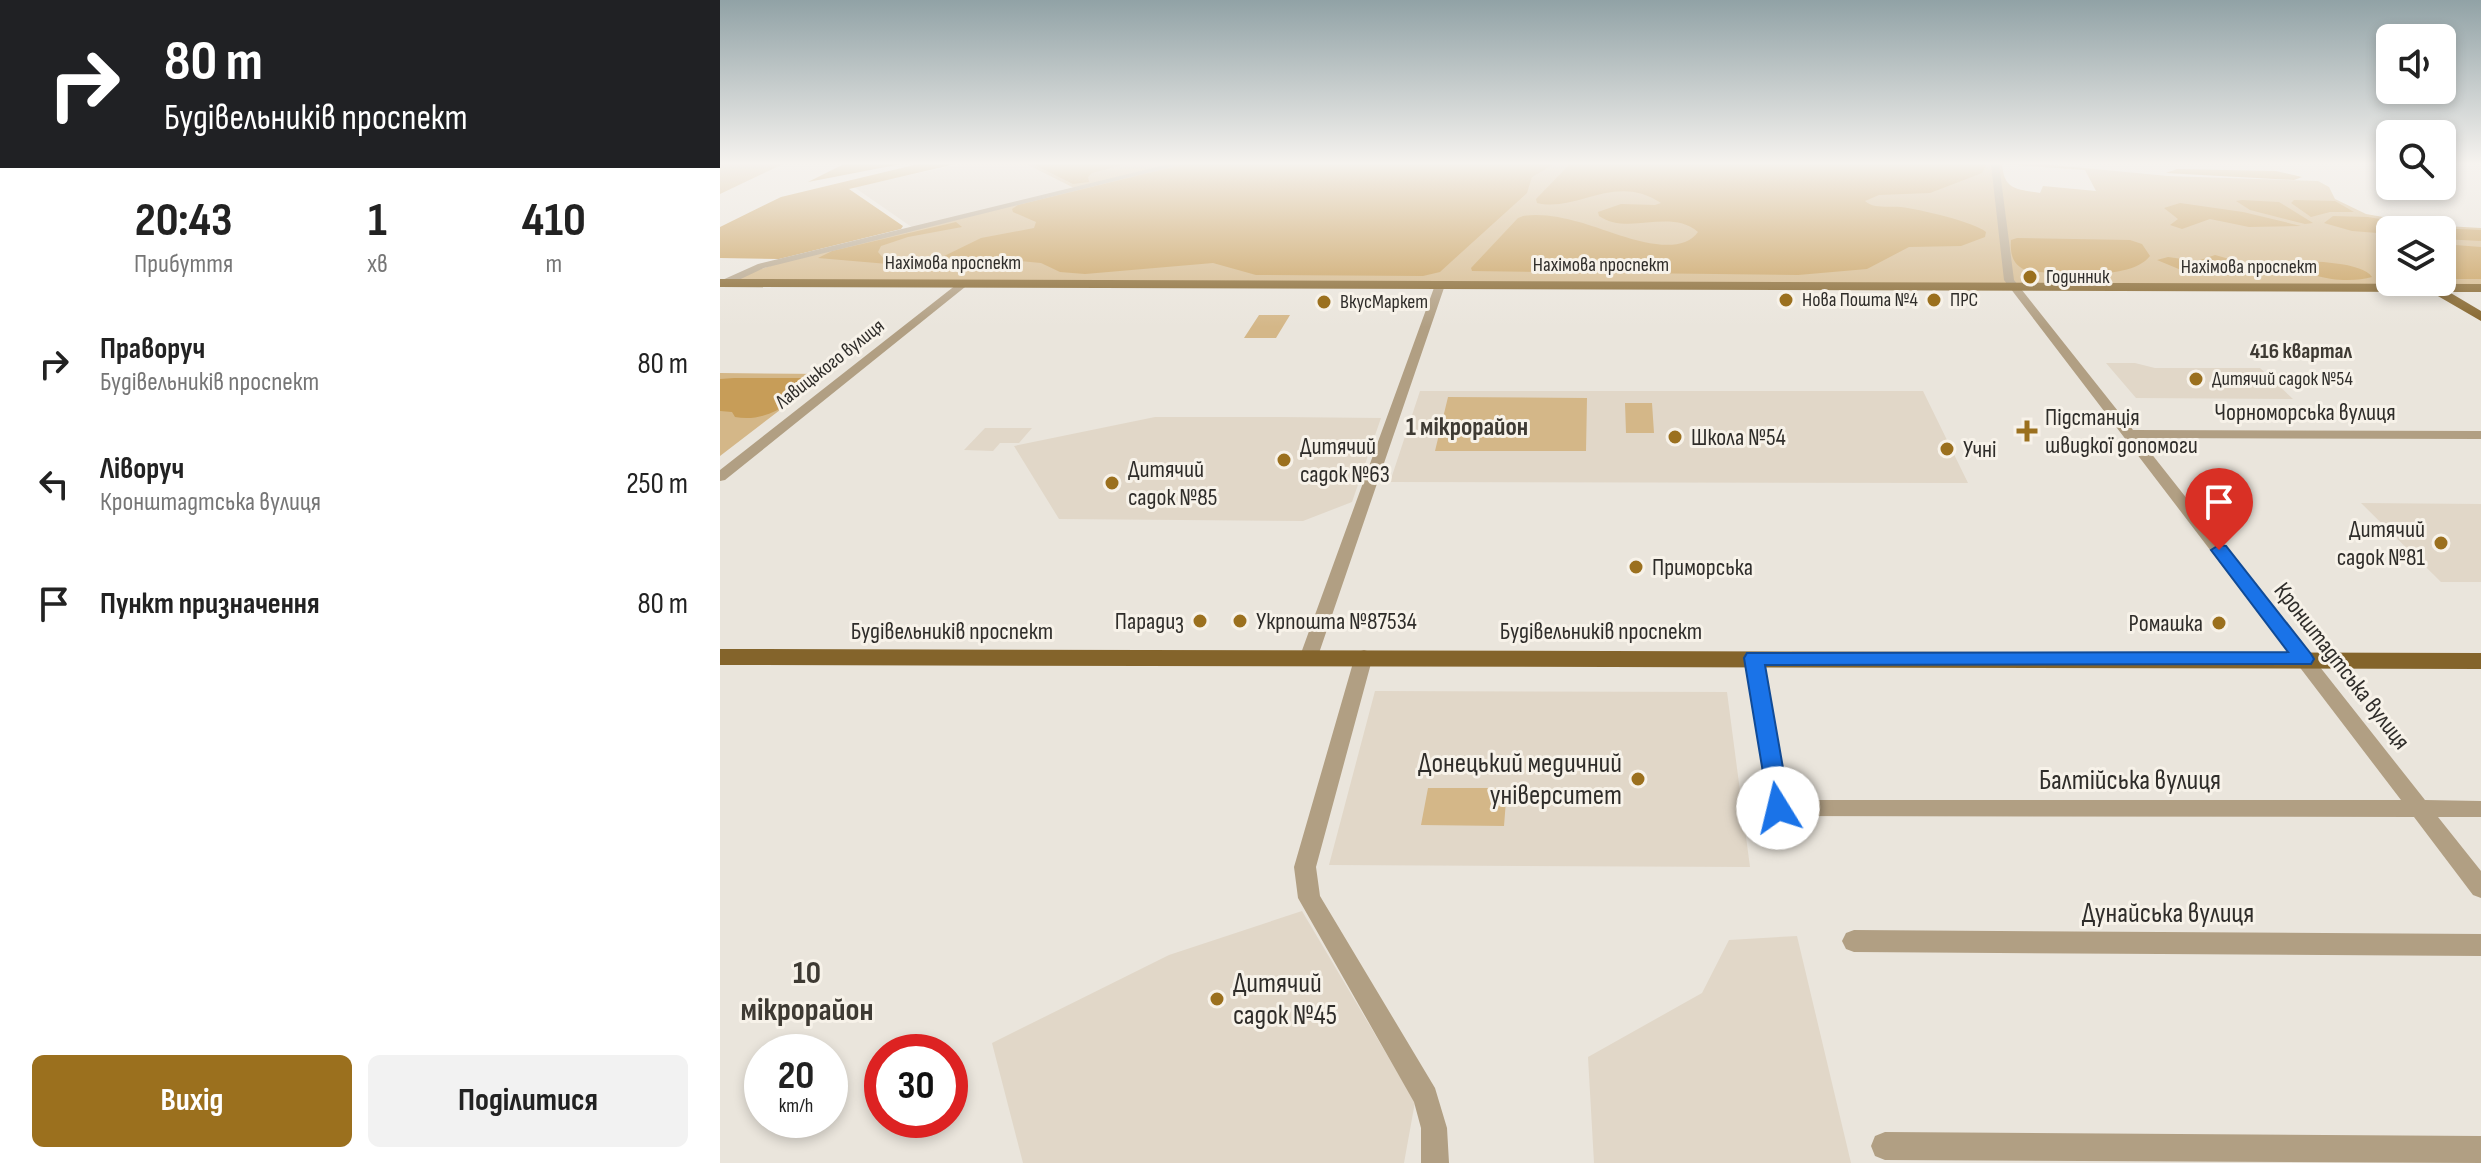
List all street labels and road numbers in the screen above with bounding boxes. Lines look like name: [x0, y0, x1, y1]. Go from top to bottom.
street label: Нахімова проспект: [885, 251, 1021, 275]
street label: Нахімова проспект: [1533, 253, 1669, 277]
street label: Нахімова проспект: [2181, 255, 2317, 279]
street label: Лавицького вулиця: [770, 314, 889, 415]
street label: Чорноморська вулиця: [2214, 398, 2396, 427]
street label: Кронштадтська вулиця: [2268, 577, 2416, 755]
street label: Будівельників проспект: [851, 617, 1053, 646]
street label: Будівельників проспект: [1500, 617, 1702, 646]
street label: Балтійська вулиця: [2039, 764, 2221, 797]
street label: Дунайська вулиця: [2082, 897, 2254, 930]

